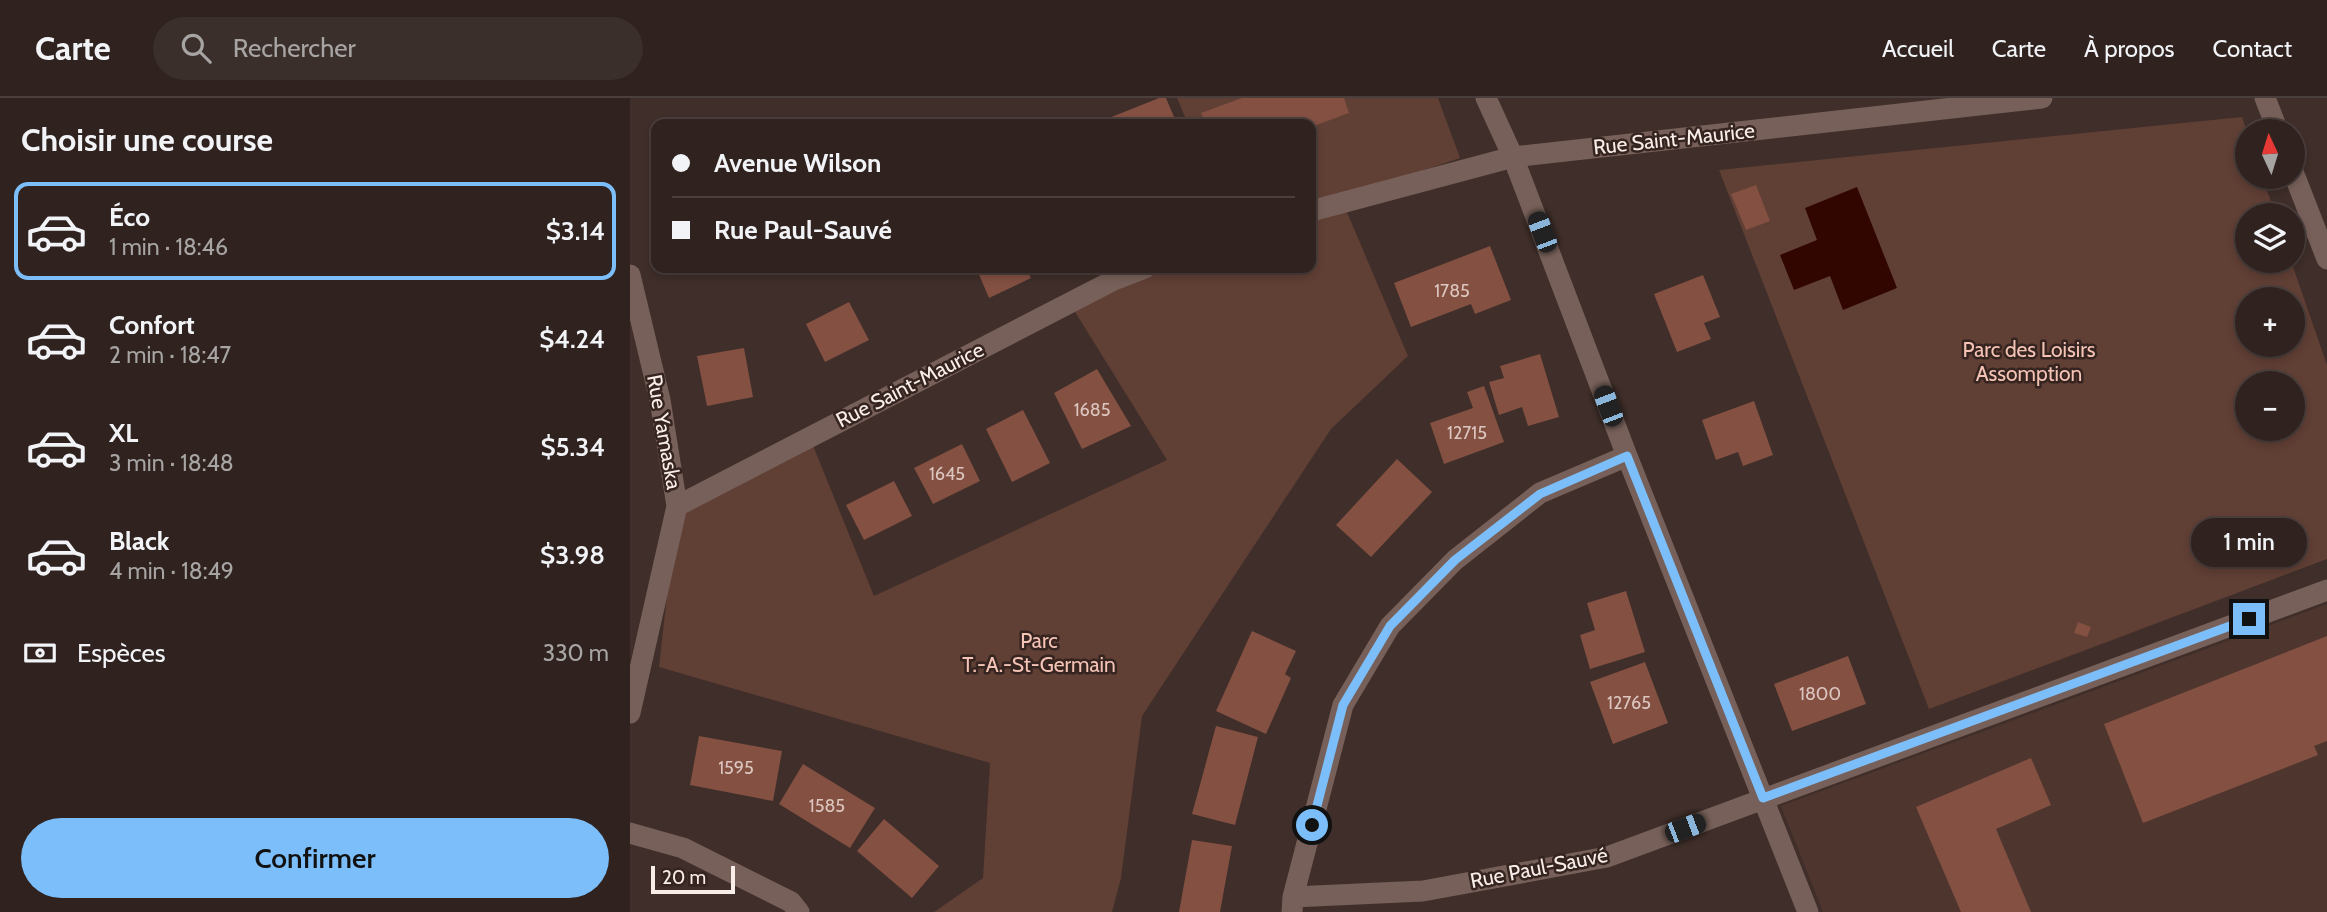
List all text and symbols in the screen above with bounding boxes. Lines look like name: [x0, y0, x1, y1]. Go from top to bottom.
search box: [153, 17, 643, 80]
text: Carte: [35, 28, 111, 68]
icon: search: [177, 29, 215, 67]
text: Rechercher: [233, 32, 356, 64]
text: Accueil: [1882, 34, 1954, 63]
text: Carte: [1992, 34, 2046, 63]
text: À propos: [2084, 34, 2175, 63]
text: Contact: [2213, 34, 2292, 63]
street label: Rue Saint-Maurice: [1592, 118, 1756, 159]
north arrow: [2235, 119, 2305, 189]
map controls: [2235, 119, 2305, 441]
text: Choisir une course: [21, 120, 273, 159]
text: Avenue Wilson: [714, 147, 881, 179]
icon: car: [25, 200, 88, 263]
text: Éco: [109, 201, 150, 233]
button: layers: [2235, 203, 2305, 273]
car: [1525, 209, 1560, 255]
text: Rue Paul-Sauvé: [714, 214, 892, 246]
text: $3.14: [546, 215, 605, 247]
text: 1 min · 18:46: [109, 233, 228, 261]
house number: 1785: [1434, 280, 1470, 302]
button: +: [2235, 287, 2305, 357]
icon: car: [25, 308, 88, 371]
text: Confort: [109, 309, 195, 341]
text: $4.24: [539, 323, 605, 355]
street label: Rue Saint-Maurice: [832, 336, 988, 433]
park label: Parc des Loisirs Assomption: [1962, 337, 2096, 386]
text: 2 min · 18:47: [109, 341, 231, 369]
button: −: [2235, 371, 2305, 441]
street label: Rue Yamaska: [642, 373, 687, 491]
car: [1591, 383, 1626, 429]
house number: 1685: [1074, 399, 1110, 421]
icon: car: [25, 416, 88, 479]
text: XL: [109, 417, 138, 449]
house number: 12715: [1447, 422, 1487, 444]
text: $5.34: [540, 431, 605, 463]
text: 3 min · 18:48: [109, 449, 234, 477]
house number: 1645: [929, 463, 965, 485]
callout: 1 min: [2191, 518, 2307, 566]
icon: car: [25, 524, 88, 587]
text: Black: [109, 525, 169, 557]
text: 1 min: [2223, 528, 2275, 556]
text: $3.98: [540, 539, 605, 571]
text: 4 min · 18:49: [109, 557, 234, 585]
route end: [2233, 603, 2265, 635]
park label: Parc T.-A.-St-Germain: [962, 628, 1116, 677]
icon: cash: [21, 634, 59, 672]
text: Espèces: [77, 637, 166, 669]
text: 330 m: [543, 639, 609, 667]
house number: 1800: [1799, 683, 1841, 705]
house number: 12765: [1607, 692, 1651, 714]
house number: 1595: [718, 757, 754, 779]
house number: 1585: [809, 795, 845, 817]
route start: [1296, 809, 1328, 841]
car: [1662, 811, 1709, 845]
button: Confirmer: [21, 818, 609, 898]
street label: Rue Paul-Sauvé: [1468, 842, 1610, 893]
scale bar: [651, 863, 735, 895]
text: 20 m: [662, 866, 706, 889]

